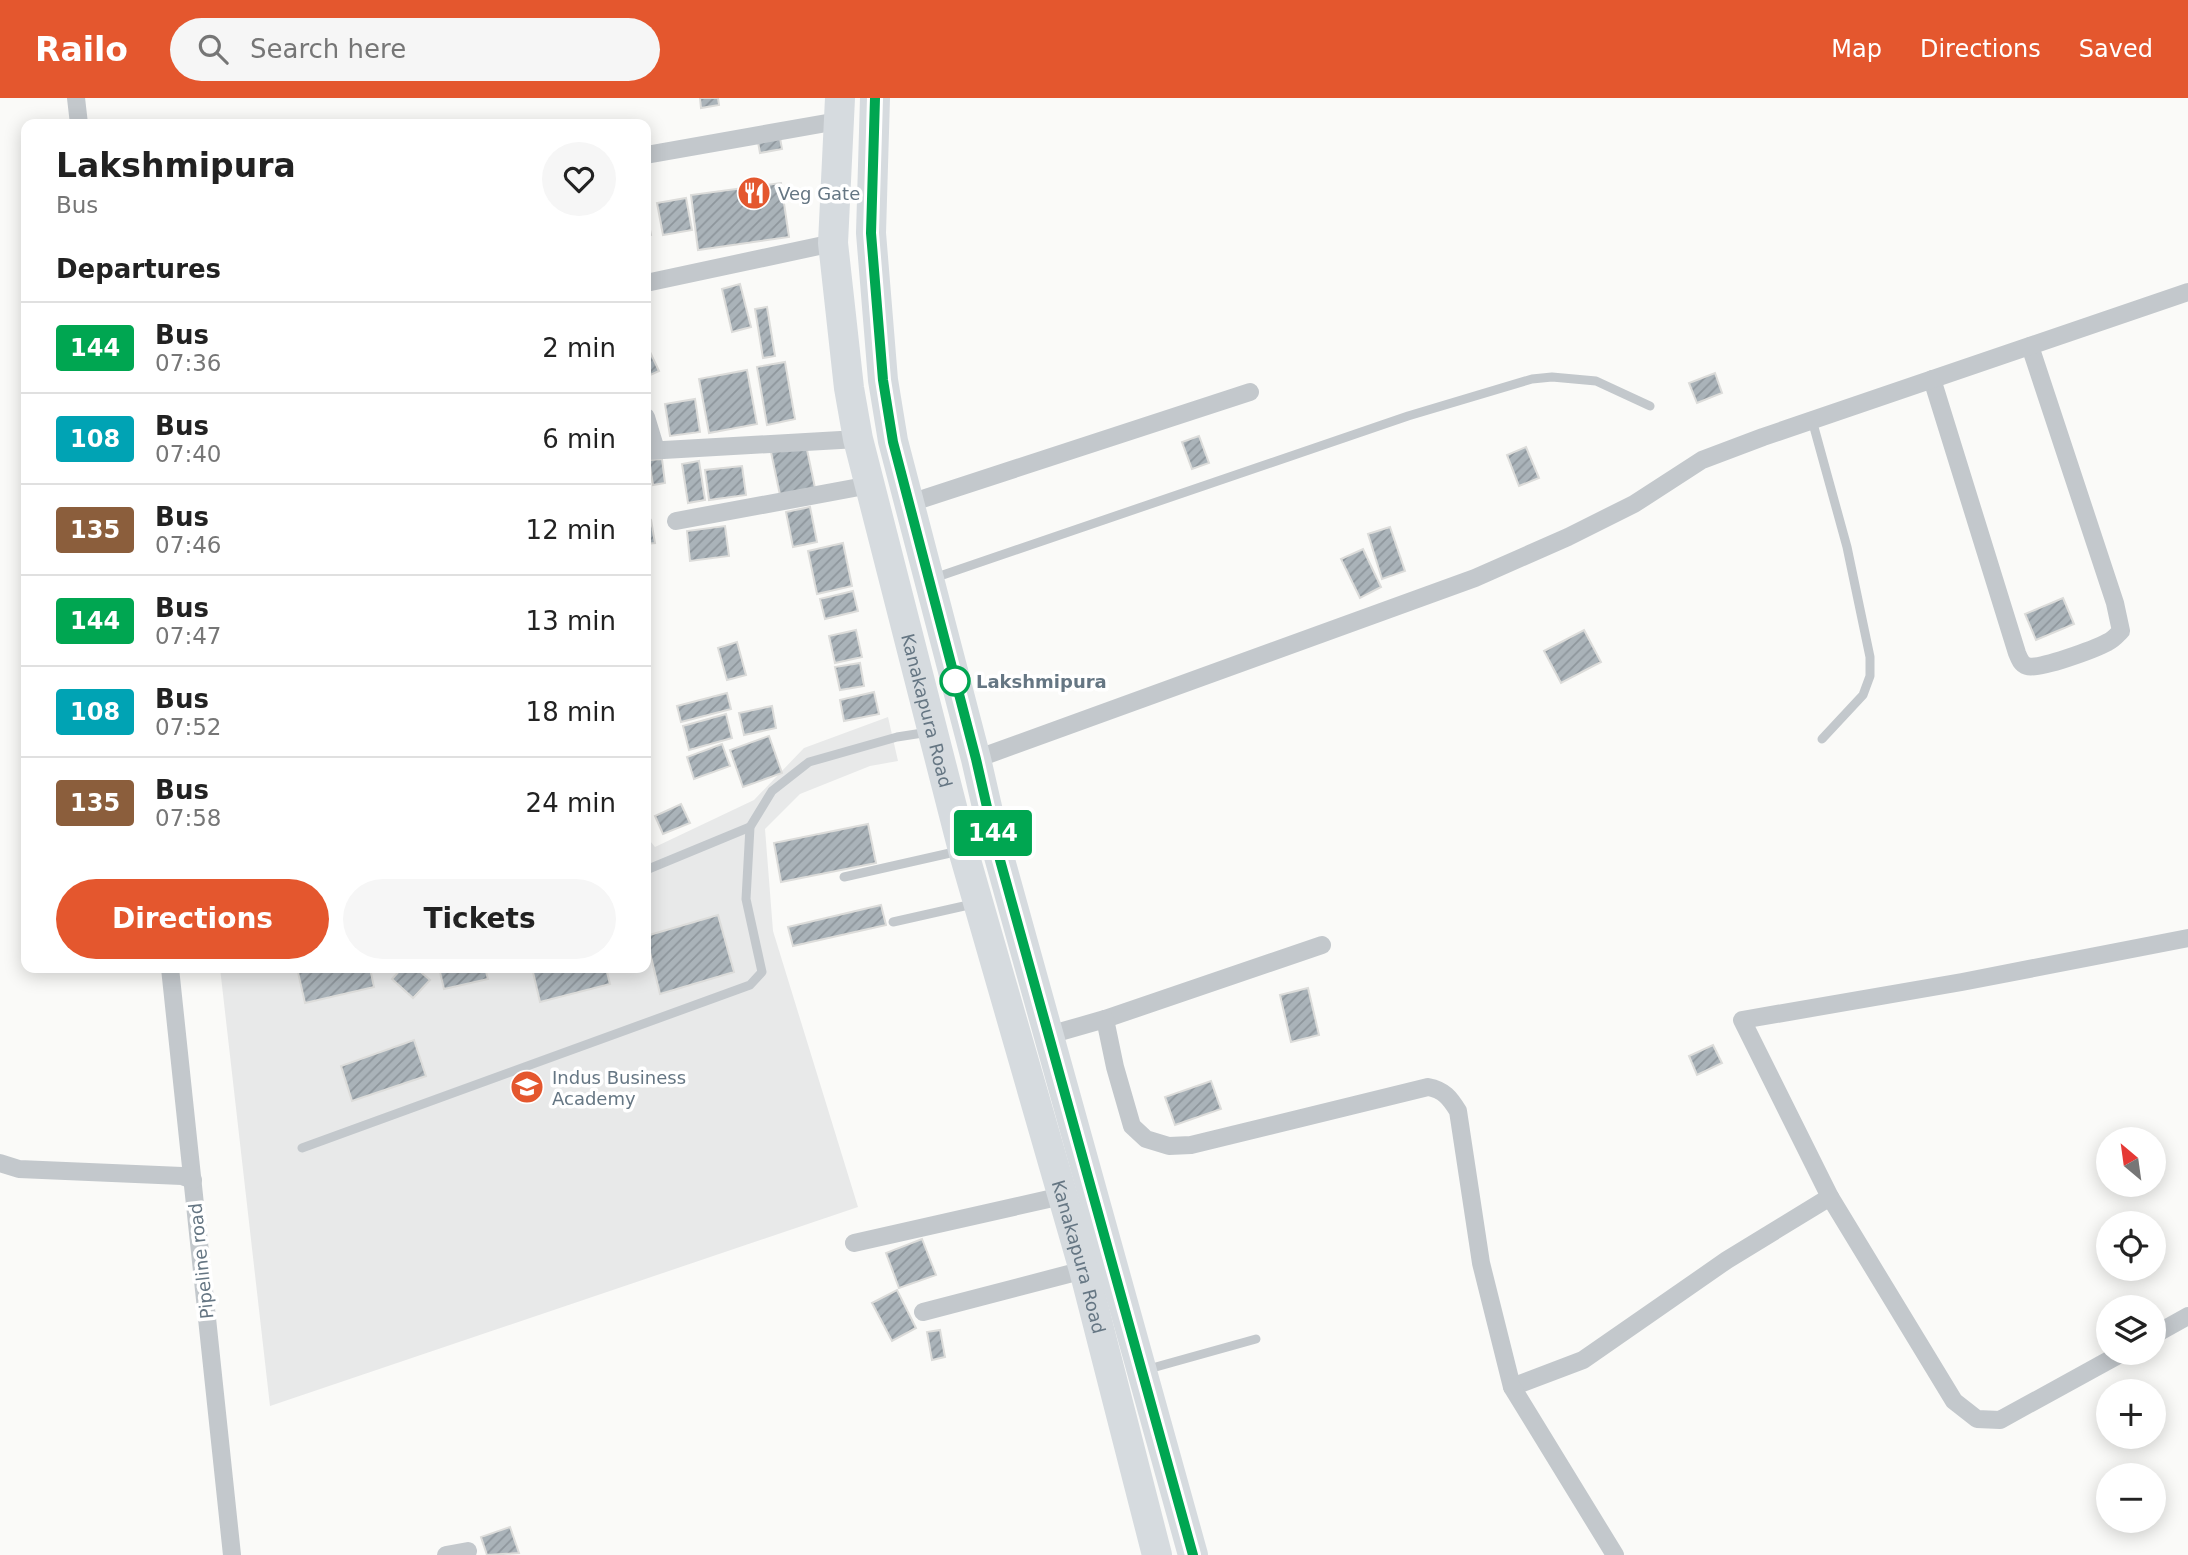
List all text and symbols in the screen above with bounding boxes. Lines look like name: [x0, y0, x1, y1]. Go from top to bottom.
search box: [170, 18, 660, 81]
text: Railo: [35, 30, 128, 69]
icon: search: [194, 30, 232, 68]
text: Search here: [250, 34, 406, 64]
text: Map: [1831, 35, 1882, 63]
text: Directions: [1920, 35, 2041, 63]
text: Saved: [2079, 35, 2153, 63]
button: heart: [542, 142, 616, 216]
text: Lakshmipura: [56, 146, 296, 185]
restaurant icon: Veg Gate: [735, 174, 773, 212]
place label: Veg Gate: [778, 183, 860, 204]
text: Bus: [56, 192, 98, 218]
text: Departures: [56, 254, 221, 284]
text: Bus: [155, 320, 209, 350]
text: 2 min: [542, 333, 616, 363]
text: 144: [70, 334, 120, 362]
text: 07:36: [155, 350, 221, 376]
text: Bus: [155, 411, 209, 441]
text: 6 min: [542, 424, 616, 454]
text: 108: [70, 425, 120, 453]
text: 07:40: [155, 441, 221, 467]
text: Bus: [155, 502, 209, 532]
text: 12 min: [526, 515, 616, 545]
text: 135: [70, 516, 120, 544]
text: 07:46: [155, 532, 221, 558]
text: Bus: [155, 593, 209, 623]
text: 13 min: [526, 606, 616, 636]
text: 144: [70, 607, 120, 635]
text: 07:47: [155, 623, 221, 649]
street label: Kanakapura Road: [898, 631, 957, 790]
marker: Lakshmipura: [940, 666, 970, 696]
place label: Lakshmipura: [976, 671, 1107, 692]
text: Bus: [155, 684, 209, 714]
text: 18 min: [526, 697, 616, 727]
text: 108: [70, 698, 120, 726]
text: 07:52: [155, 714, 221, 740]
text: Bus: [155, 775, 209, 805]
text: 24 min: [526, 788, 616, 818]
text: 135: [70, 789, 120, 817]
text: 07:58: [155, 805, 221, 831]
line badge: 144: [953, 810, 1033, 856]
text: 144: [968, 819, 1018, 847]
button: Directions: [56, 879, 329, 959]
button: Tickets: [343, 879, 616, 959]
place label: Indus Business Academy: [552, 1067, 686, 1109]
school or university icon: Indus Business Academy: [508, 1068, 546, 1106]
north arrow: [2096, 1127, 2166, 1197]
map controls: [2096, 1127, 2166, 1533]
street label: Kanakapura Road: [1048, 1177, 1110, 1336]
street label: Pipeline road: [184, 1202, 218, 1320]
button: locate: [2096, 1211, 2166, 1281]
button: layers: [2096, 1295, 2166, 1365]
button: +: [2096, 1379, 2166, 1449]
button: −: [2096, 1463, 2166, 1533]

